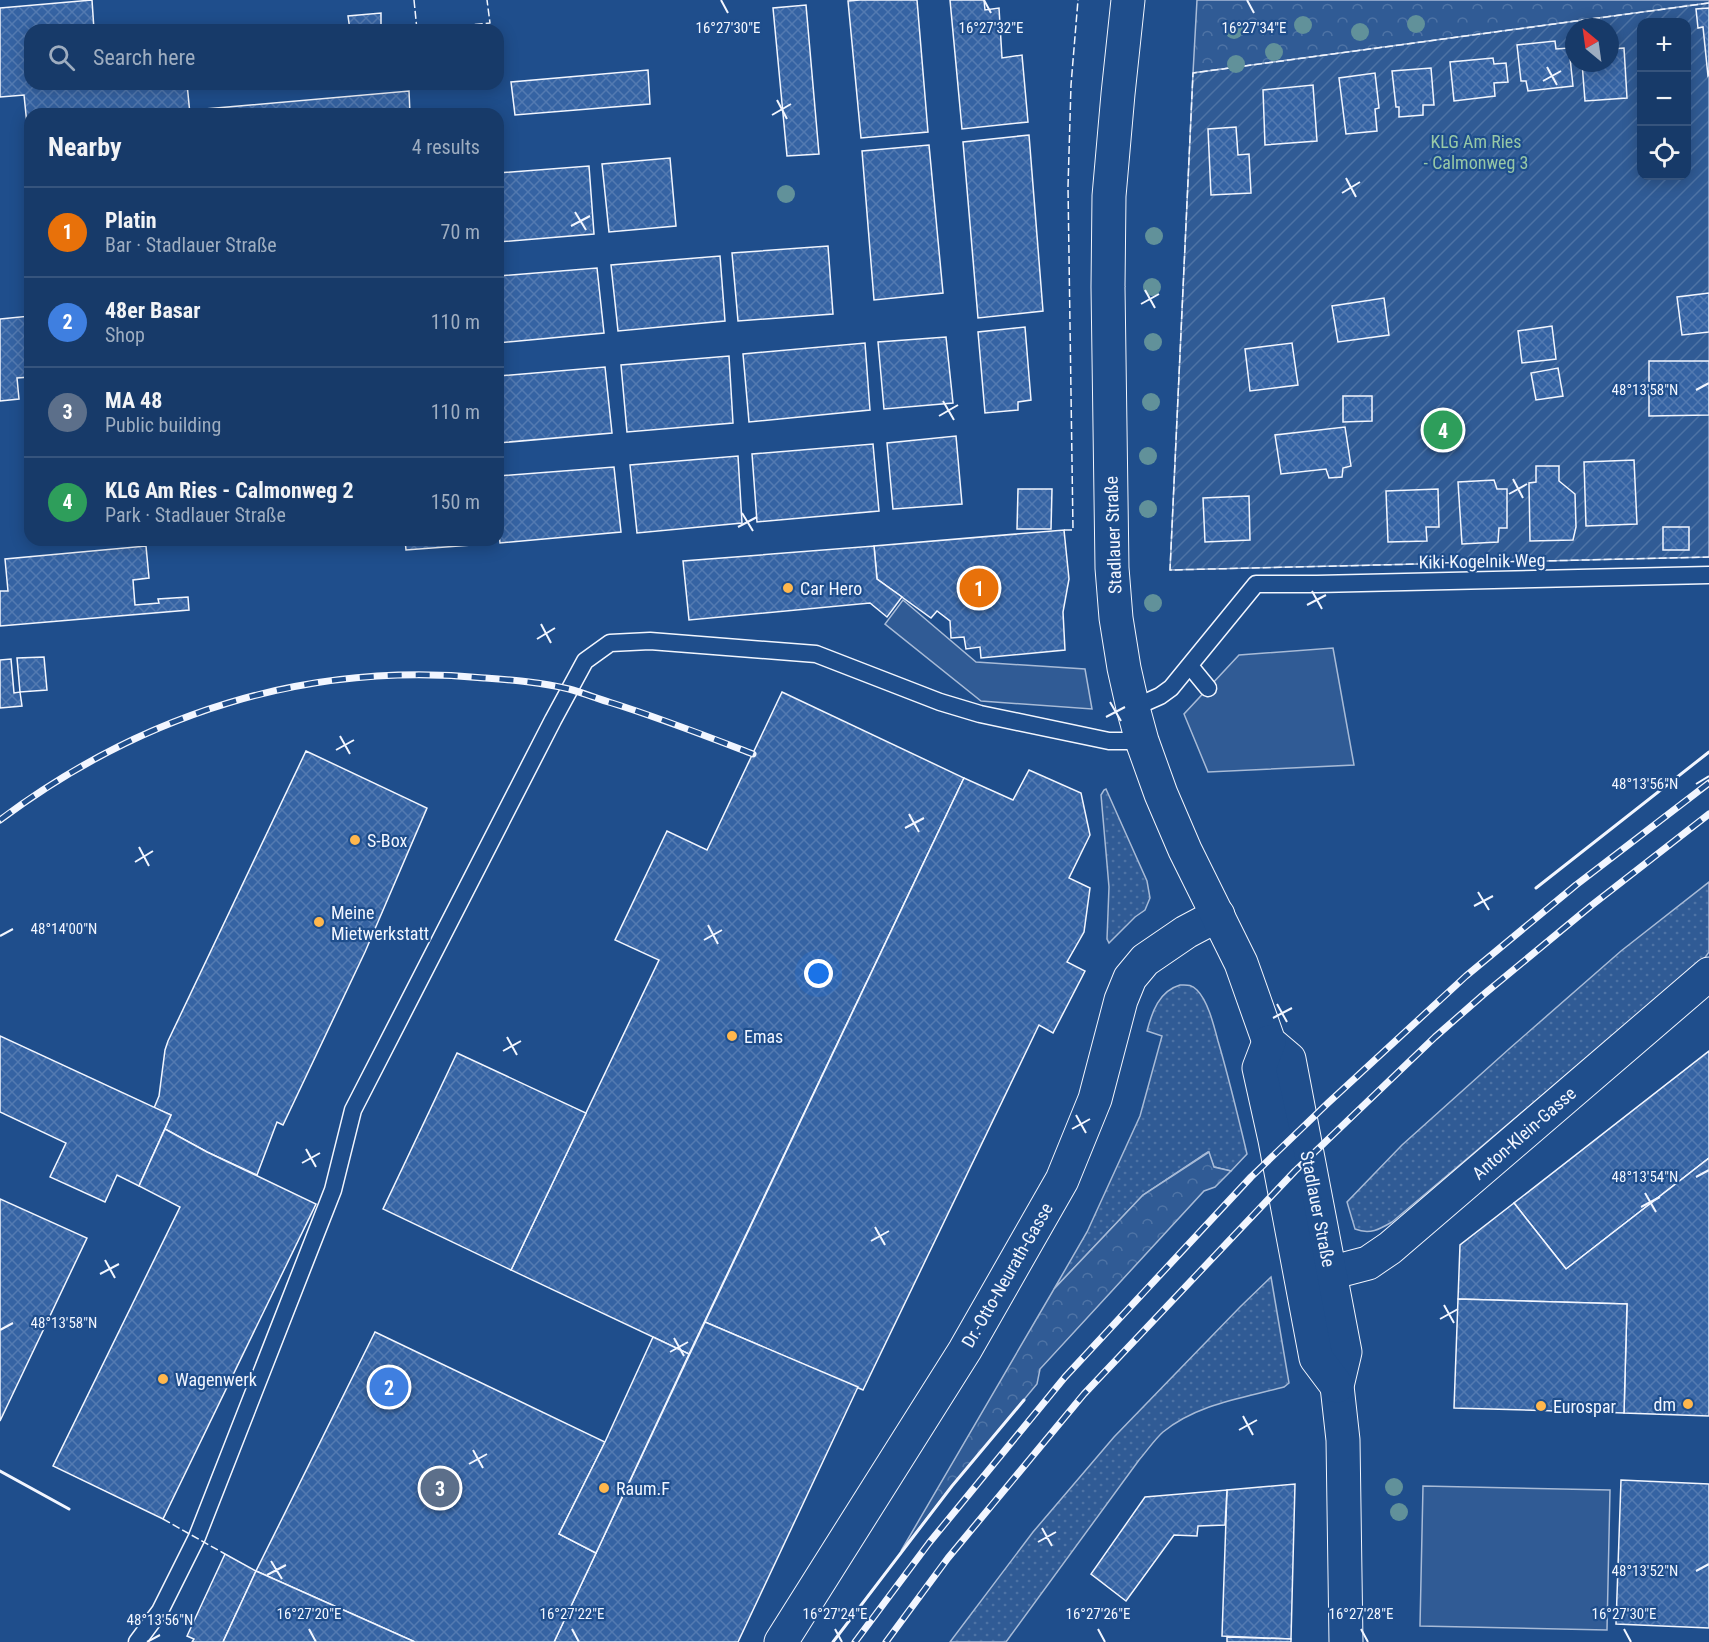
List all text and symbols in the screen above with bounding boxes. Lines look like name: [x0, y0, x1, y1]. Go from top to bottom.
north arrow: [1565, 18, 1619, 72]
map controls: [1637, 18, 1691, 180]
button: +: [1637, 18, 1691, 72]
text: 16°27'30"E: [696, 19, 760, 37]
text: 16°27'32"E: [959, 19, 1023, 37]
text: 16°27'34"E: [1222, 19, 1286, 37]
search box: [24, 24, 504, 90]
icon: search: [45, 41, 78, 74]
text: Search here: [93, 45, 195, 70]
button: −: [1637, 72, 1691, 126]
button: locate: [1637, 126, 1691, 180]
park label: KLG Am Ries - Calmonweg 3: [1424, 131, 1528, 173]
text: Nearby: [48, 132, 122, 162]
text: 4 results: [412, 135, 480, 159]
text: Platin: [105, 208, 157, 233]
text: 1: [62, 220, 73, 244]
text: 70 m: [441, 220, 480, 244]
text: Bar · Stadlauer Straße: [105, 233, 277, 257]
text: 48er Basar: [105, 298, 200, 323]
text: 2: [62, 310, 73, 334]
text: 110 m: [431, 310, 480, 334]
text: Shop: [105, 323, 145, 347]
text: 48°13'58"N: [1612, 381, 1678, 399]
text: MA 48: [105, 388, 162, 413]
text: 3: [62, 400, 73, 424]
text: 110 m: [431, 400, 480, 424]
pin: 4: [1424, 408, 1462, 452]
text: Public building: [105, 413, 221, 437]
street label: Stadlauer Straße: [1100, 476, 1126, 594]
text: KLG Am Ries - Calmonweg 2: [105, 478, 354, 503]
text: 4: [62, 490, 73, 514]
text: 150 m: [431, 490, 480, 514]
text: Park · Stadlauer Straße: [105, 503, 286, 527]
street label: Kiki-Kogelnik-Weg: [1418, 549, 1546, 573]
pin: 1: [960, 566, 998, 610]
place label: Car Hero: [800, 578, 862, 599]
marker: Car Hero: [781, 581, 795, 595]
text: 48°13'56"N: [1612, 775, 1678, 793]
place label: S-Box: [367, 830, 407, 851]
marker: S-Box: [348, 833, 362, 847]
place label: Meine Mietwerkstatt: [331, 902, 429, 944]
marker: Meine Mietwerkstatt: [312, 915, 326, 929]
text: 48°14'00"N: [31, 920, 97, 938]
your location: [804, 959, 833, 988]
place label: Emas: [744, 1026, 783, 1047]
marker: Emas: [725, 1029, 739, 1043]
street label: Anton-Klein-Gasse: [1468, 1082, 1580, 1184]
street label: Stadlauer Straße: [1296, 1149, 1340, 1269]
text: 48°13'54"N: [1612, 1168, 1678, 1186]
street label: Dr.-Otto-Neurath-Gasse: [957, 1199, 1057, 1351]
text: 48°13'58"N: [31, 1314, 97, 1332]
pin: 2: [370, 1364, 408, 1410]
place label: Wagenwerk: [175, 1369, 257, 1390]
marker: Wagenwerk: [156, 1372, 170, 1386]
place label: dm: [1654, 1394, 1676, 1415]
place label: Eurospar: [1553, 1396, 1617, 1417]
marker: dm: [1681, 1397, 1695, 1411]
marker: Eurospar: [1534, 1399, 1548, 1413]
pin: 3: [420, 1466, 460, 1510]
place label: Raum.F: [616, 1478, 670, 1499]
marker: Raum.F: [597, 1481, 611, 1495]
text: 48°13'52"N: [1612, 1562, 1678, 1580]
text: 16°27'20"E: [277, 1605, 341, 1623]
text: 16°27'22"E: [540, 1605, 604, 1623]
text: 16°27'24"E: [803, 1605, 867, 1623]
text: 16°27'26"E: [1066, 1605, 1130, 1623]
text: 16°27'28"E: [1329, 1605, 1393, 1623]
text: 16°27'30"E: [1592, 1605, 1656, 1623]
text: 48°13'56"N: [127, 1611, 193, 1629]

